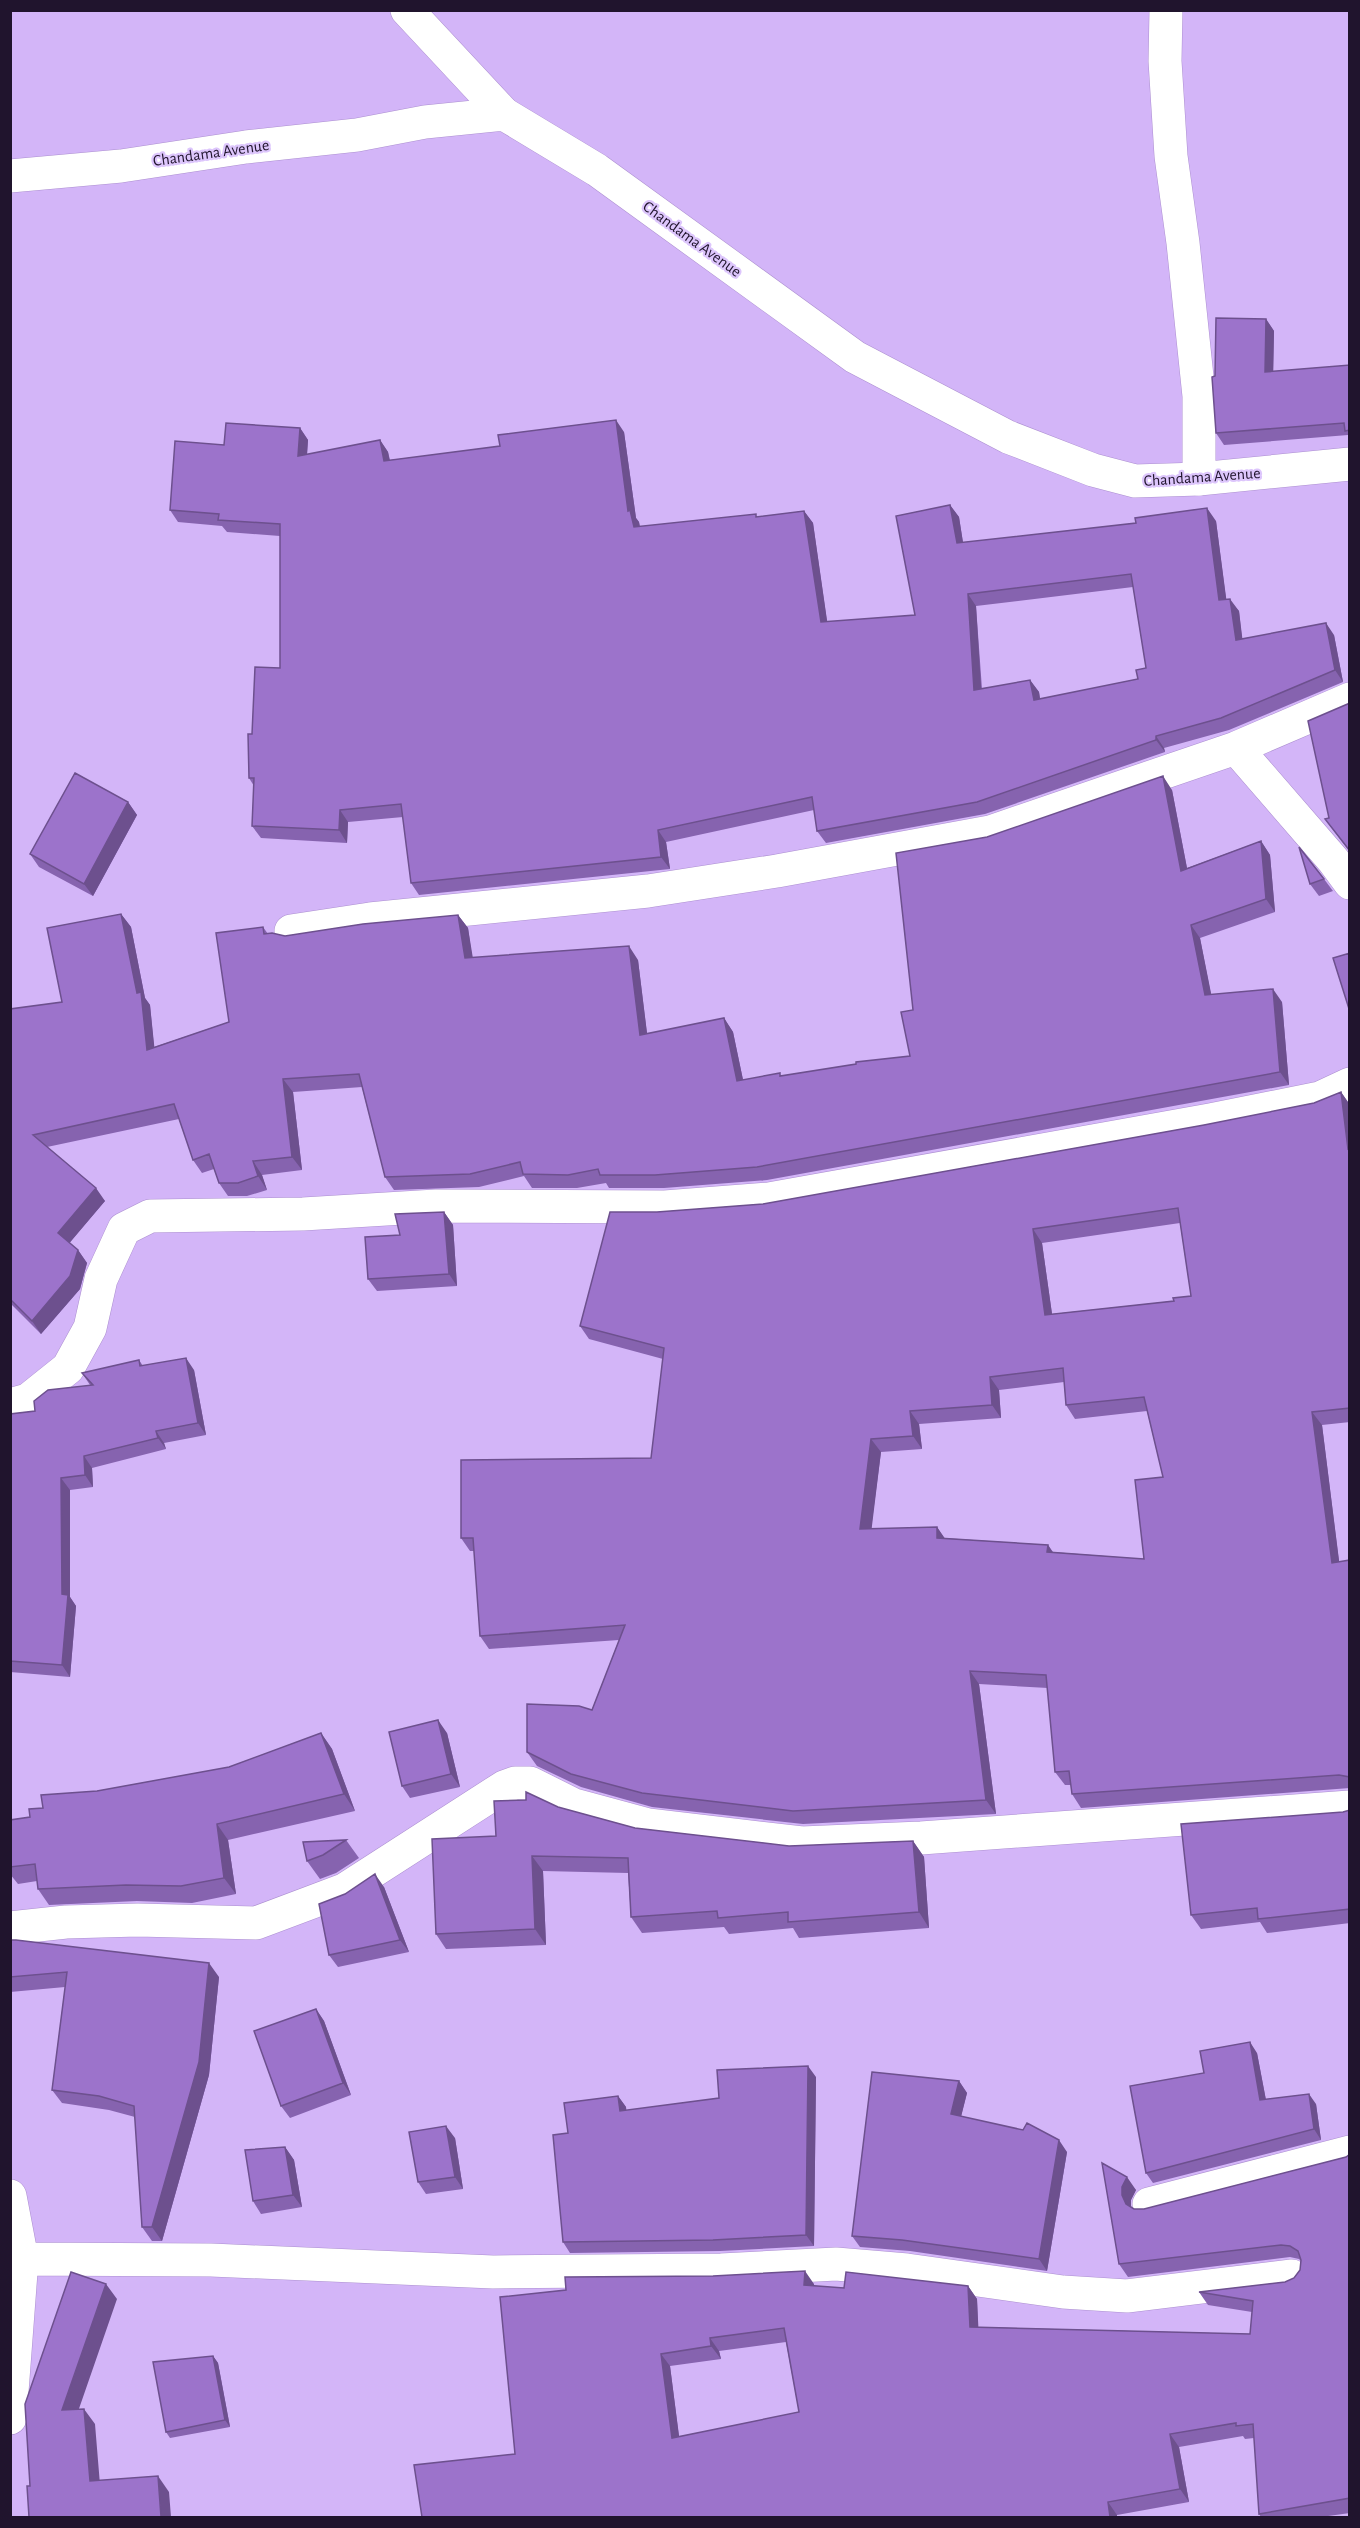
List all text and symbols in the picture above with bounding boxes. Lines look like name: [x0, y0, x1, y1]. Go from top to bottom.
street label: Chandama Avenue: [152, 137, 270, 169]
street label: Chandama Avenue: [640, 198, 744, 280]
street label: Chandama Avenue: [1143, 465, 1261, 489]

